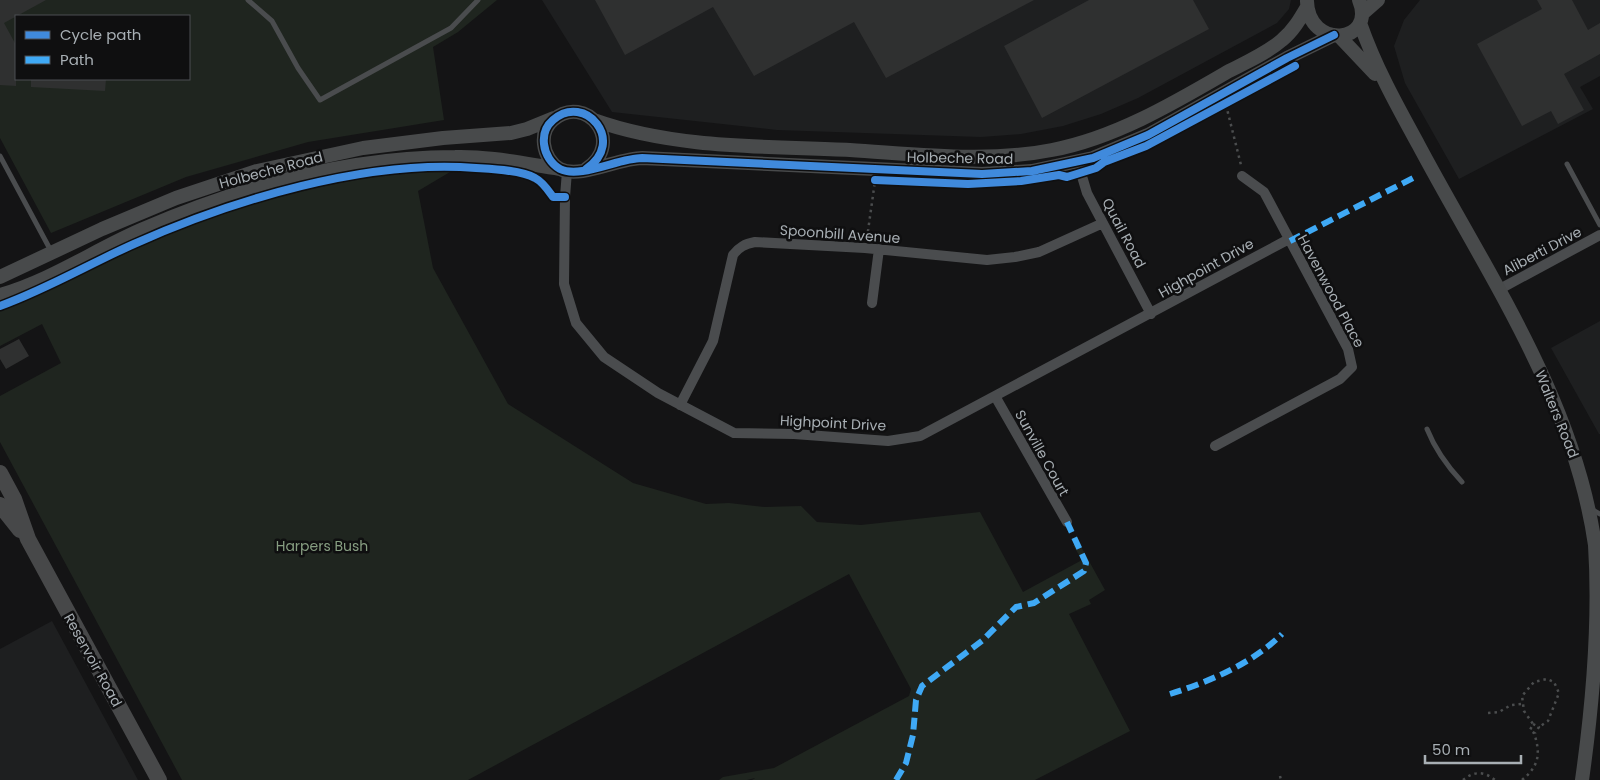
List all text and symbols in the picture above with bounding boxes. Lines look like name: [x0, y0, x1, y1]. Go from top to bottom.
legend: [15, 15, 190, 80]
text: Cycle path: [60, 24, 141, 45]
text: Path: [60, 49, 94, 70]
street label: Holbeche Road: [217, 147, 325, 193]
street label: Holbeche Road: [907, 147, 1013, 169]
street label: Quail Road: [1097, 195, 1151, 271]
street label: Spoonbill Avenue: [779, 220, 901, 248]
street label: Aliberti Drive: [1499, 222, 1585, 280]
street label: Havenwood Place: [1293, 231, 1369, 351]
street label: Highpoint Drive: [1155, 233, 1258, 303]
street label: Walters Road: [1530, 367, 1584, 461]
street label: Sunville Court: [1010, 406, 1074, 500]
street label: Highpoint Drive: [779, 410, 887, 436]
park label: Harpers Bush: [276, 536, 368, 556]
street label: Reservoir Road: [59, 610, 127, 710]
scale bar: [1425, 732, 1521, 764]
text: 50 m: [1432, 739, 1470, 760]

